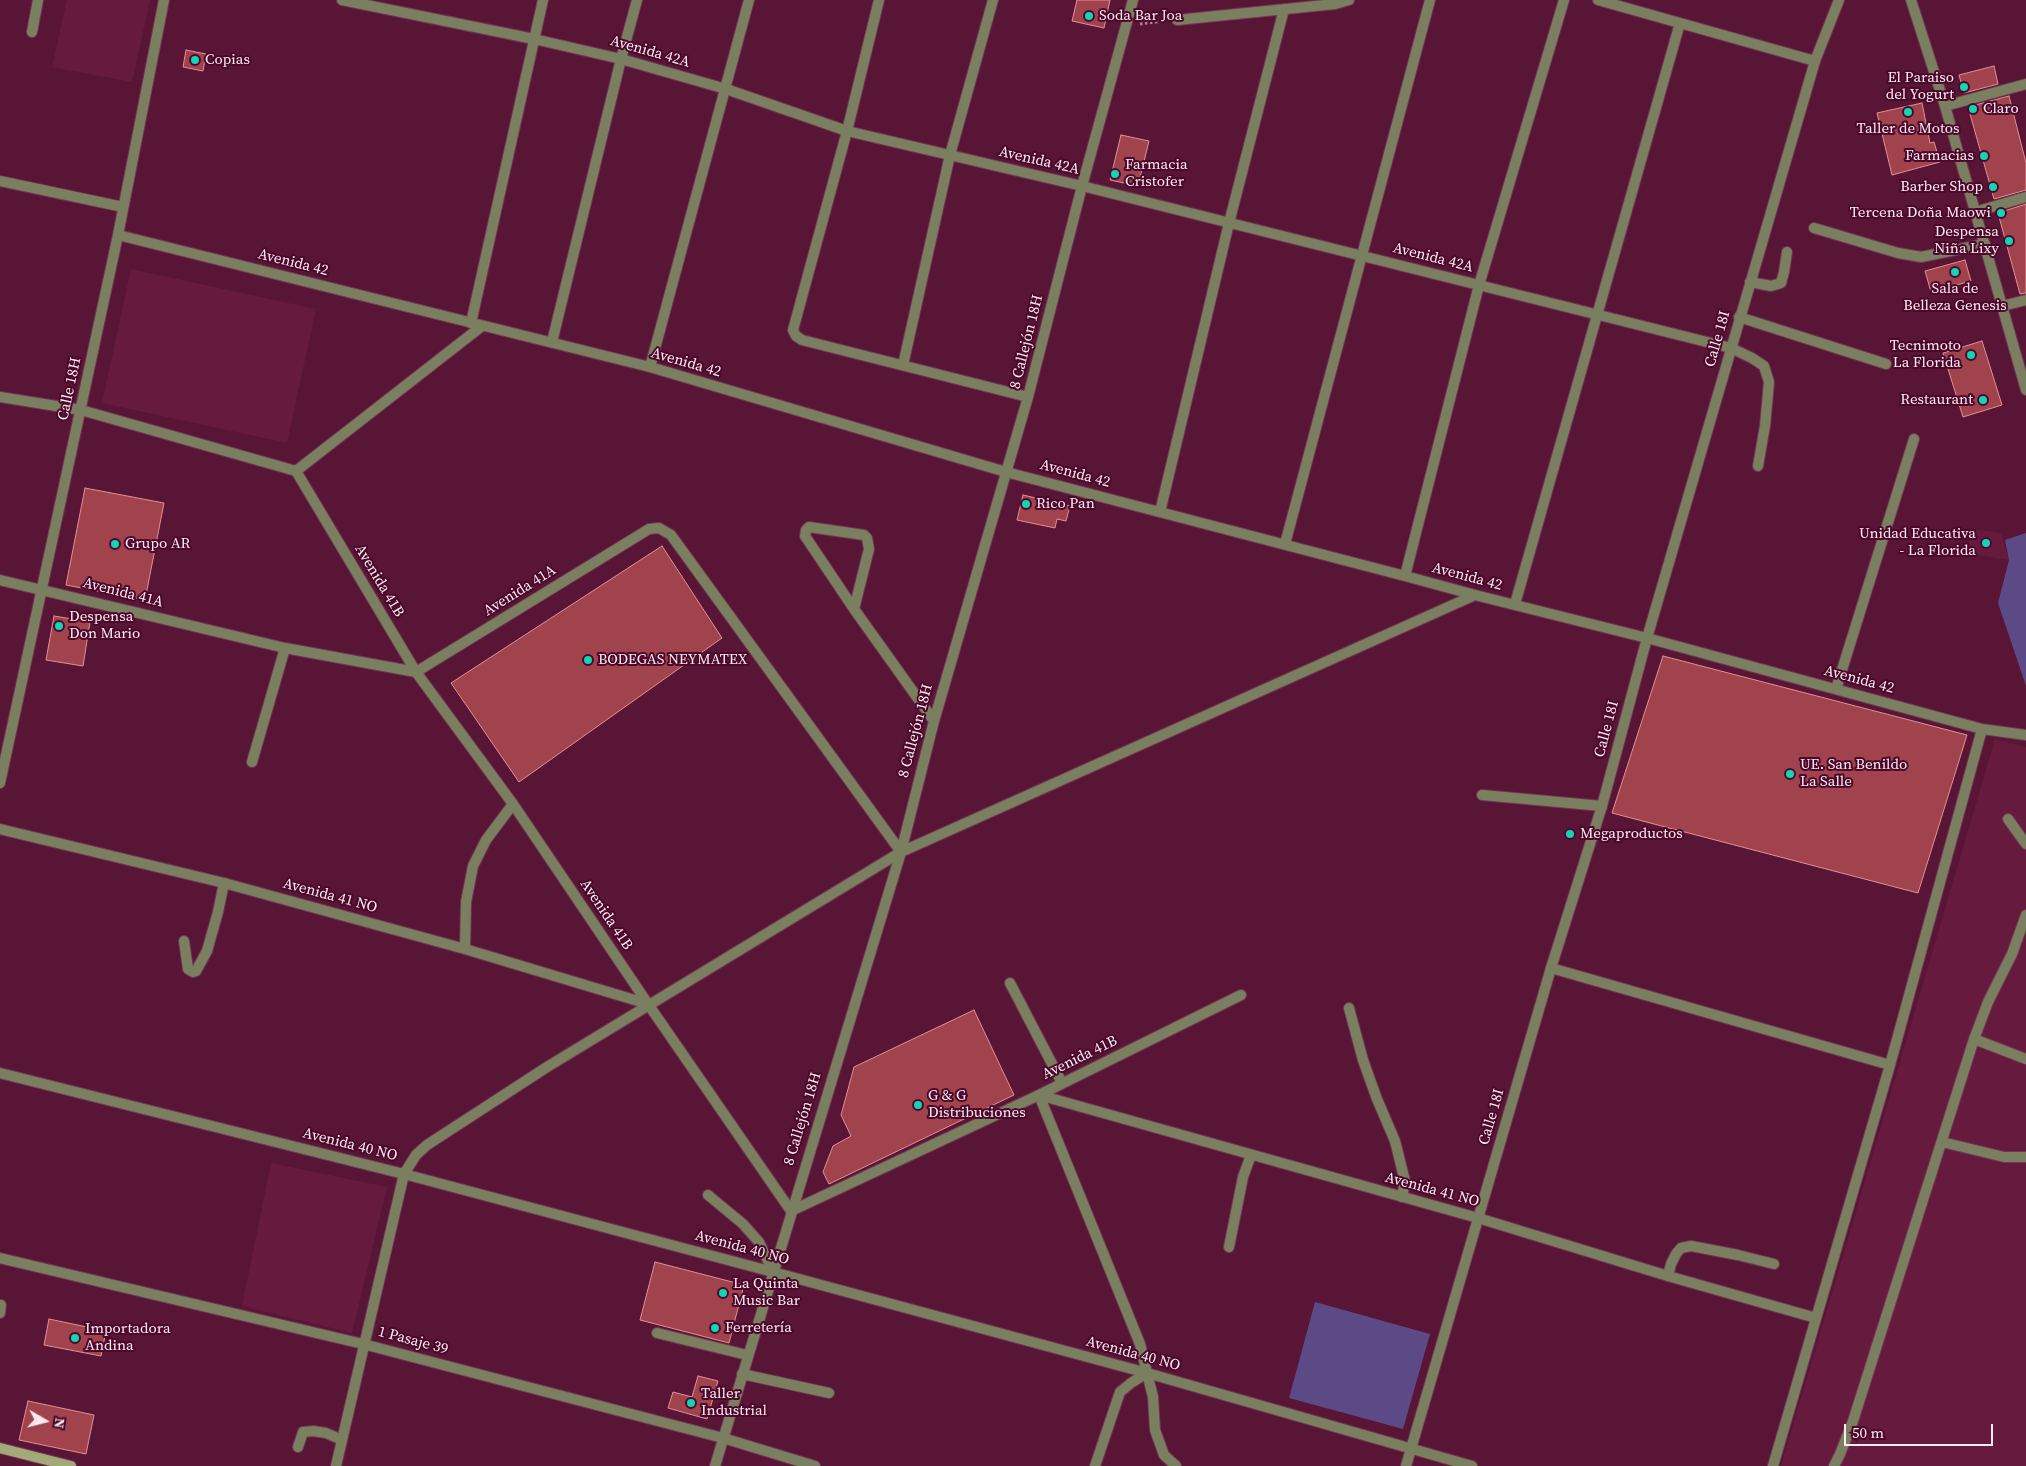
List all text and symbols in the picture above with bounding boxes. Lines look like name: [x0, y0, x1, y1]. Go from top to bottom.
place label: Soda Bar Joa: [1099, 7, 1182, 25]
marker: Soda Bar Joa: [1083, 10, 1095, 22]
street label: Avenida 42A: [608, 32, 692, 72]
place label: Copias: [205, 51, 250, 69]
marker: Copias: [189, 54, 201, 66]
place label: El Paraiso del Yogurt: [1886, 69, 1954, 104]
marker: El Paraiso del Yogurt: [1958, 81, 1970, 93]
place label: Claro: [1983, 100, 2019, 118]
marker: Claro: [1967, 103, 1979, 115]
marker: Taller de Motos: [1902, 106, 1914, 118]
place label: Taller de Motos: [1856, 120, 1960, 138]
street label: Avenida 42A: [997, 143, 1081, 179]
place label: Farmacias: [1905, 147, 1974, 165]
marker: Farmacias: [1978, 150, 1990, 162]
place label: Farmacia Cristofer: [1125, 156, 1188, 191]
marker: Farmacia Cristofer: [1109, 168, 1121, 180]
place label: Barber Shop: [1900, 178, 1983, 196]
marker: Barber Shop: [1987, 181, 1999, 193]
place label: Tercena Doña Maowi: [1850, 204, 1991, 222]
marker: Tercena Doña Maowi: [1995, 207, 2007, 219]
place label: Despensa Niña Lixy: [1934, 223, 1999, 258]
marker: Despensa Niña Lixy: [2003, 235, 2015, 247]
street label: Avenida 42A: [1391, 239, 1475, 277]
street label: Avenida 42: [256, 246, 330, 280]
marker: Sala de Belleza Genesis: [1949, 266, 1961, 278]
place label: Sala de Belleza Genesis: [1903, 280, 2007, 315]
street label: 8 Callejón 18H: [1007, 293, 1047, 391]
street label: Calle 18I: [1701, 309, 1735, 369]
place label: Tecnimoto La Florida: [1890, 337, 1961, 372]
street label: Avenida 42: [649, 344, 723, 382]
marker: Tecnimoto La Florida: [1965, 349, 1977, 361]
street label: Calle 18H: [55, 356, 85, 422]
place label: Restaurant: [1900, 391, 1973, 409]
marker: Restaurant: [1977, 394, 1989, 406]
street label: Avenida 42: [1038, 456, 1112, 492]
place label: Rico Pan: [1036, 495, 1095, 513]
marker: Rico Pan: [1020, 498, 1032, 510]
place label: Unidad Educativa - La Florida: [1859, 525, 1976, 560]
place label: Grupo AR: [125, 535, 190, 553]
marker: Unidad Educativa - La Florida: [1980, 537, 1992, 549]
marker: Grupo AR: [109, 538, 121, 550]
street label: Avenida 41B: [350, 541, 408, 621]
street label: Avenida 42: [1430, 559, 1504, 595]
street label: Avenida 41A: [480, 562, 560, 620]
street label: Avenida 41A: [81, 574, 165, 612]
place label: Despensa Don Mario: [69, 608, 140, 643]
marker: Despensa Don Mario: [53, 620, 65, 632]
place label: BODEGAS NEYMATEX: [598, 651, 748, 669]
marker: BODEGAS NEYMATEX: [582, 654, 594, 666]
street label: Avenida 42: [1822, 662, 1896, 698]
street label: 8 Callejón 18H: [895, 682, 937, 780]
street label: Calle 18I: [1591, 699, 1623, 759]
place label: UE. San Benildo La Salle: [1800, 756, 1907, 791]
marker: UE. San Benildo La Salle: [1784, 768, 1796, 780]
place label: Megaproductos: [1580, 825, 1683, 843]
marker: Megaproductos: [1564, 828, 1576, 840]
street label: Avenida 41 NO: [281, 875, 379, 917]
street label: Avenida 41B: [576, 876, 636, 954]
street label: Avenida 41B: [1039, 1032, 1121, 1084]
street label: 8 Callejón 18H: [780, 1070, 826, 1168]
place label: G & G Distribuciones: [928, 1087, 1026, 1122]
street label: Calle 18I: [1475, 1087, 1509, 1147]
marker: G & G Distribuciones: [912, 1099, 924, 1111]
street label: Avenida 40 NO: [301, 1125, 399, 1165]
street label: Avenida 41 NO: [1383, 1169, 1481, 1211]
street label: Avenida 40 NO: [693, 1227, 791, 1269]
place label: La Quinta Music Bar: [733, 1275, 800, 1310]
marker: La Quinta Music Bar: [717, 1287, 729, 1299]
place label: Ferretería: [725, 1319, 792, 1337]
place label: Importadora Andina: [85, 1320, 171, 1355]
marker: Ferretería: [709, 1322, 721, 1334]
street label: 1 Pasaje 39: [376, 1323, 450, 1359]
marker: Importadora Andina: [69, 1332, 81, 1344]
street label: Avenida 40 NO: [1084, 1333, 1182, 1375]
place label: Taller Industrial: [701, 1385, 767, 1420]
north arrow: [20, 1396, 70, 1446]
marker: Taller Industrial: [685, 1397, 697, 1409]
scale bar: [1846, 1414, 1995, 1446]
text: N: [49, 1417, 70, 1430]
text: 50 m: [1852, 1422, 1884, 1443]

